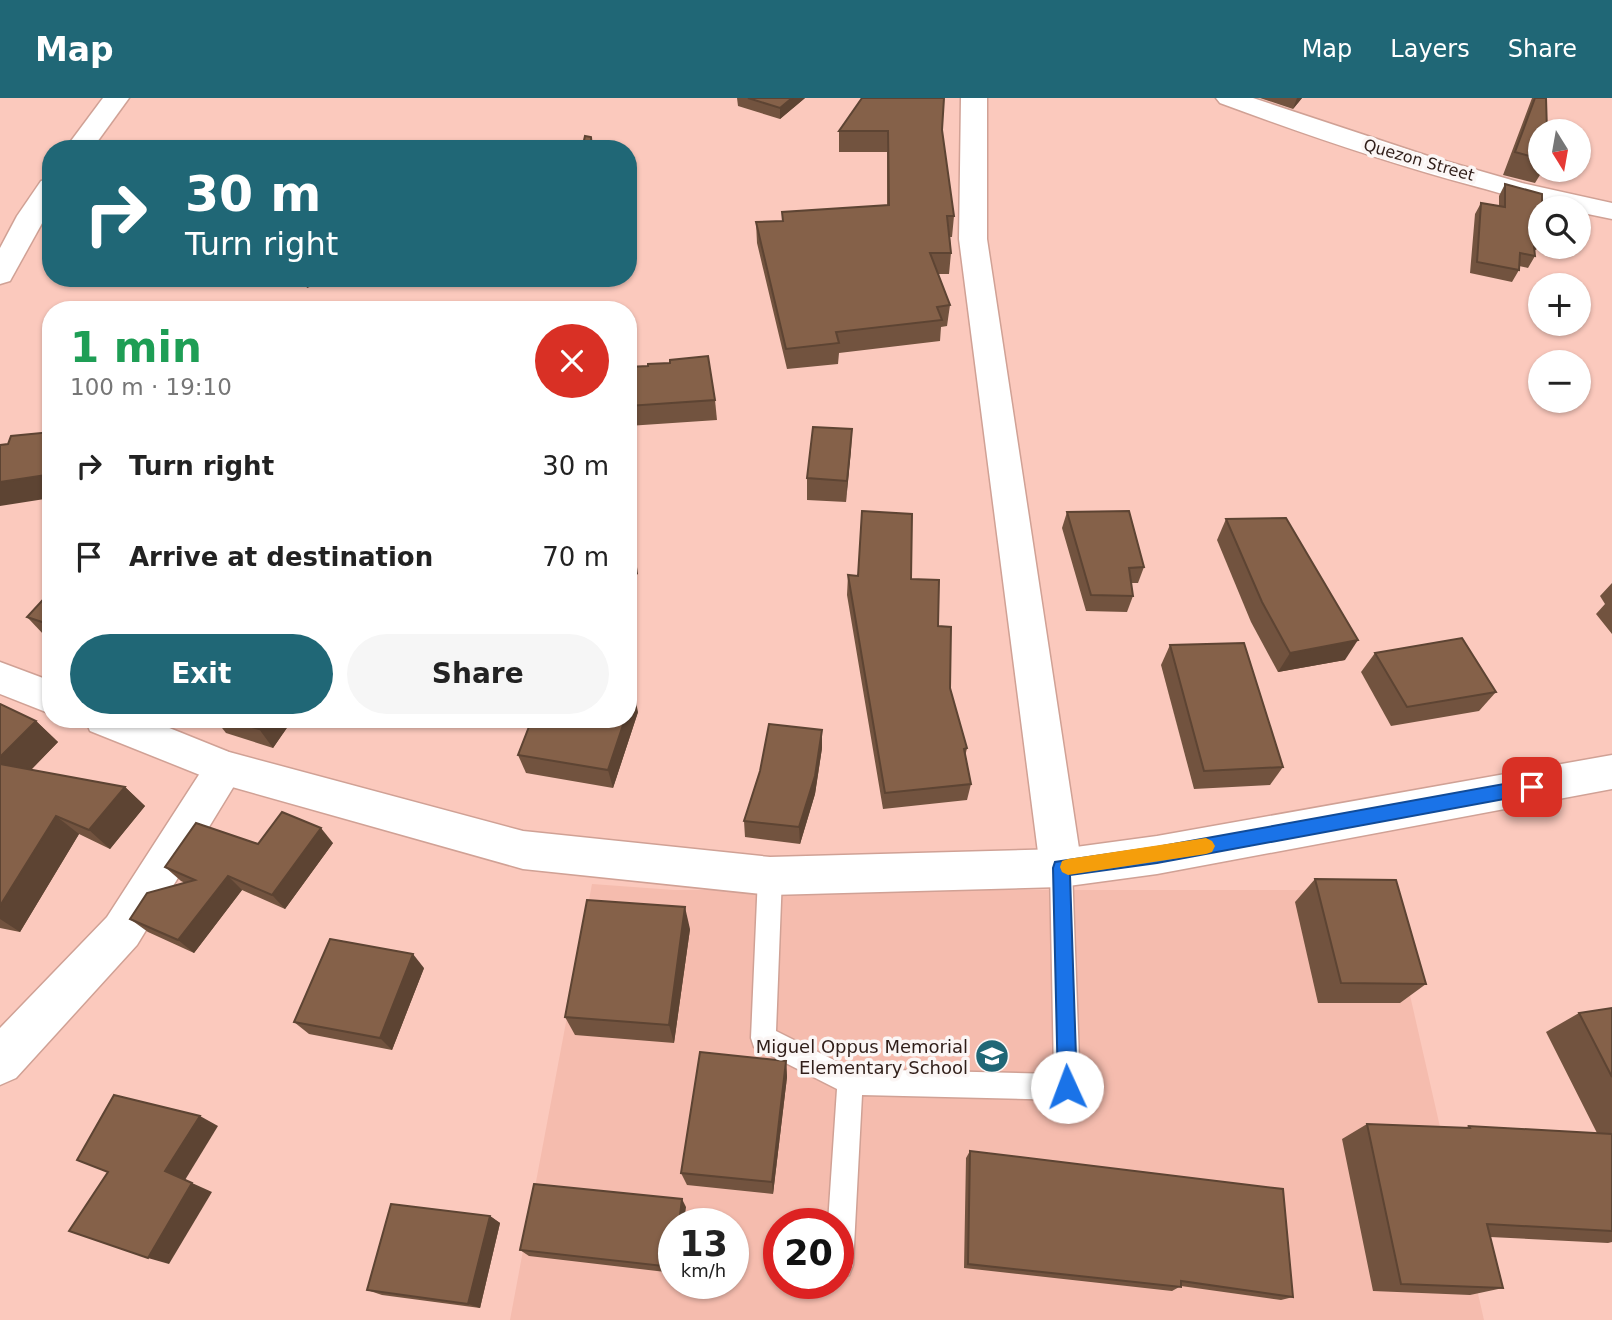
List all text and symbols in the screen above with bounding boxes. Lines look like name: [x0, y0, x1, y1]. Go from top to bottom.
text: Map: [35, 30, 114, 69]
text: Map: [1302, 35, 1352, 63]
text: Layers: [1390, 35, 1470, 63]
text: Share: [1508, 35, 1577, 63]
north arrow: [1528, 119, 1591, 182]
map controls: [1528, 119, 1591, 413]
street label: Quezon Street: [1361, 135, 1477, 185]
text: 30 m: [185, 166, 321, 223]
icon: right: [70, 168, 161, 259]
button: search: [1528, 196, 1591, 259]
text: Turn right: [185, 225, 338, 263]
button: +: [1528, 273, 1591, 336]
text: 1 min: [70, 323, 202, 372]
button: close: [535, 324, 609, 398]
button: −: [1528, 350, 1591, 413]
text: 100 m · 19:10: [70, 374, 232, 400]
icon: right: [70, 447, 108, 485]
text: Turn right: [129, 451, 274, 481]
text: 30 m: [542, 451, 609, 481]
icon: arrive: [70, 538, 108, 576]
text: Arrive at destination: [129, 542, 433, 572]
text: 70 m: [542, 542, 609, 572]
button: Exit: [70, 634, 333, 714]
button: Share: [347, 634, 609, 714]
pin: [1502, 757, 1562, 817]
icon: arrive: [1513, 768, 1551, 806]
place label: Miguel Oppus Memorial Elementary School: [756, 1036, 968, 1078]
school or university icon: Miguel Oppus Memorial Elementary School: [973, 1037, 1011, 1075]
position arrow: [1030, 1050, 1104, 1124]
speed limit sign: 20: [763, 1208, 854, 1299]
text: 13: [679, 1224, 728, 1264]
text: km/h: [681, 1260, 726, 1281]

